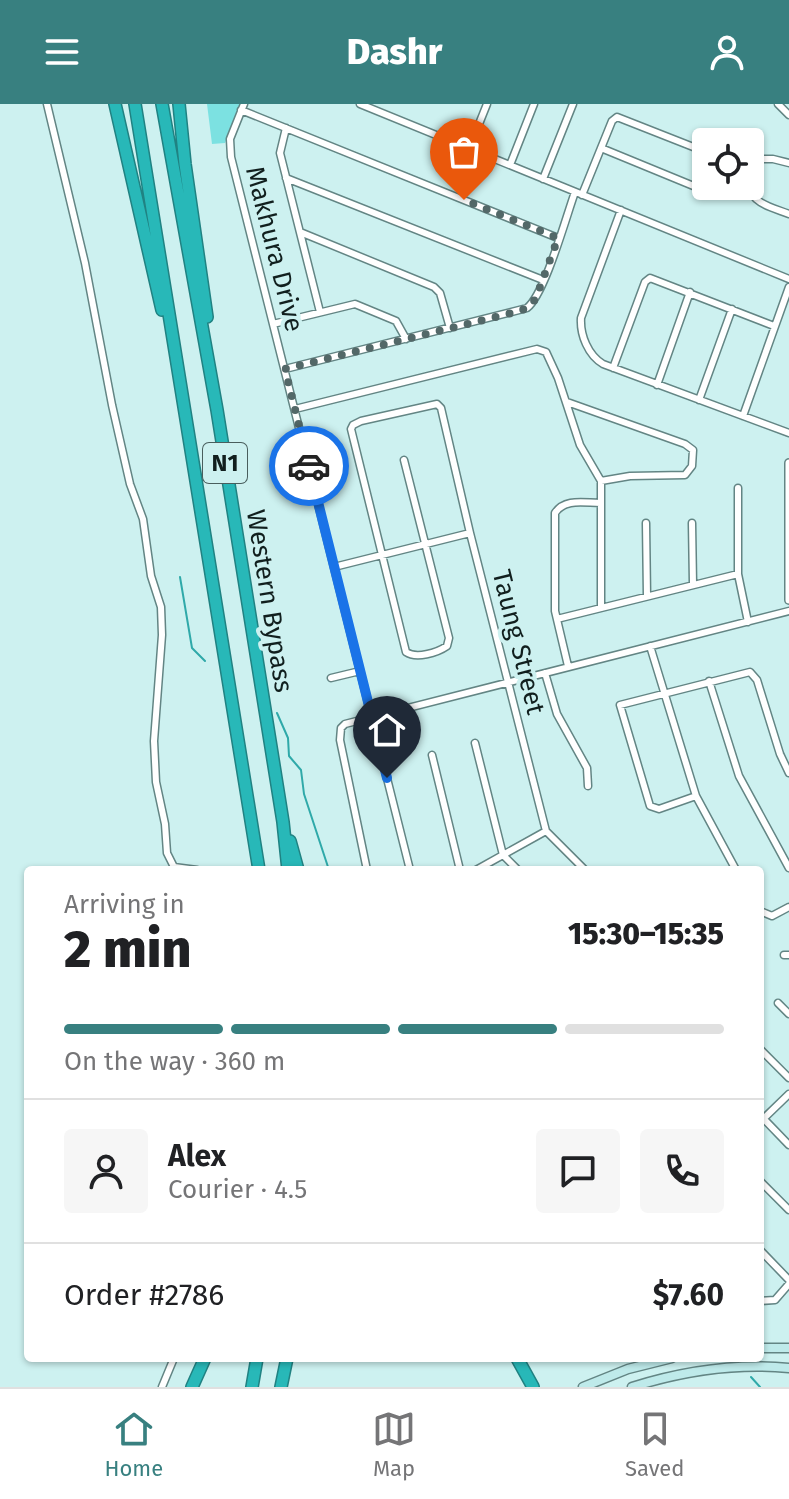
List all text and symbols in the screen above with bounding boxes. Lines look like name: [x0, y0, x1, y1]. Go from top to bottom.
icon: menu: [40, 30, 84, 74]
text: Dashr: [347, 30, 442, 74]
icon: person: [705, 30, 749, 74]
pin: [430, 118, 498, 200]
map controls: [692, 128, 764, 200]
button: locate: [692, 128, 764, 200]
icon: bag: [442, 130, 486, 174]
street label: Makhura Drive: [239, 163, 310, 335]
courier: [269, 426, 349, 506]
road number: N1: [203, 443, 247, 483]
icon: car: [287, 444, 331, 488]
street label: Western Bypass: [240, 508, 299, 695]
street label: Taung Street: [486, 567, 552, 718]
pin: [353, 696, 421, 778]
icon: home: [365, 708, 409, 752]
text: Arriving in: [64, 889, 185, 920]
text: 15:30–15:35: [568, 916, 724, 952]
text: 2 min: [64, 918, 191, 981]
text: On the way · 360 m: [64, 1046, 285, 1077]
button: person: [64, 1129, 148, 1213]
button: chat: [536, 1129, 620, 1213]
button: phone: [640, 1129, 724, 1213]
text: Alex: [168, 1138, 226, 1174]
text: Courier · 4.5: [168, 1174, 307, 1205]
text: Order #2786: [64, 1277, 224, 1313]
text: $7.60: [653, 1277, 724, 1313]
tab: Home: [104, 1407, 163, 1482]
tab: Map: [372, 1407, 416, 1482]
tab: Saved: [625, 1407, 685, 1482]

